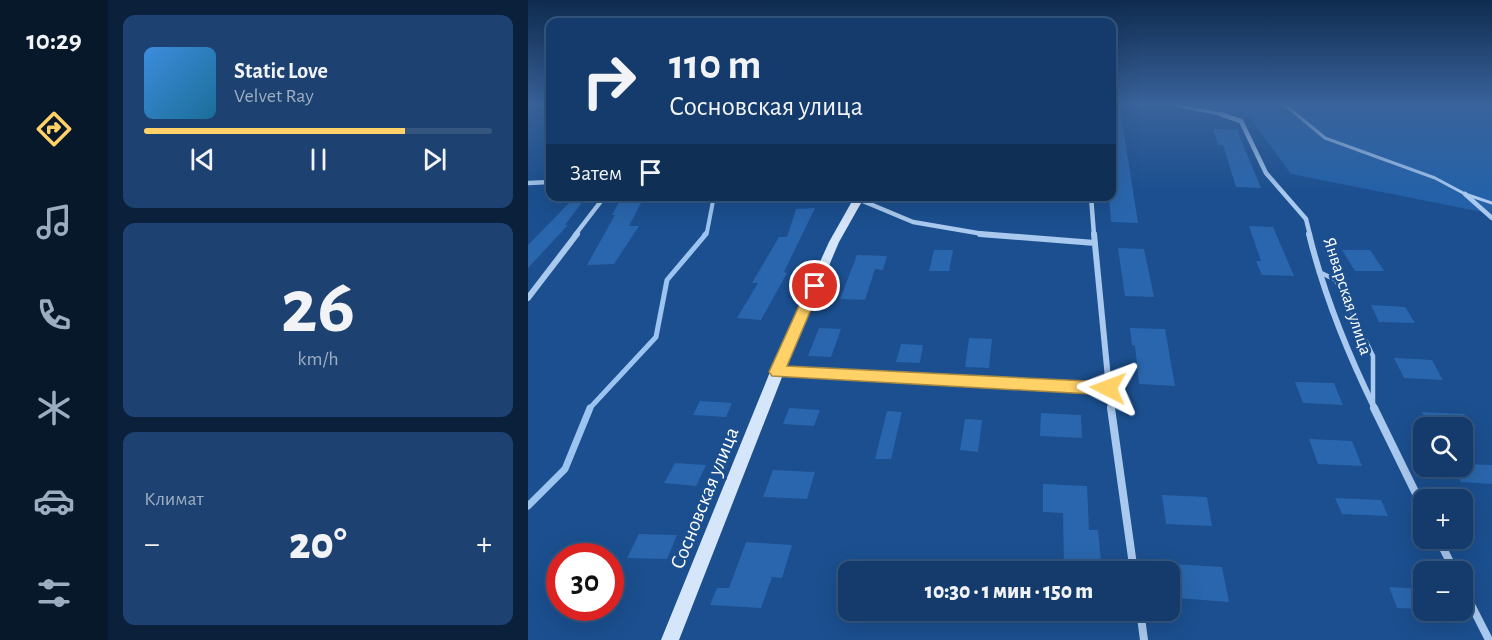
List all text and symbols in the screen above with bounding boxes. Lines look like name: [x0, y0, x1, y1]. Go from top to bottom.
text: 10:29: [26, 27, 82, 54]
icon: right: [570, 42, 648, 120]
text: 110 m: [669, 44, 761, 86]
text: Static Love: [234, 60, 328, 82]
text: Velvet Ray: [234, 86, 314, 106]
text: Сосновская улица: [669, 93, 863, 120]
icon: directions: [33, 108, 75, 150]
icon: previous: [186, 143, 219, 176]
icon: pause: [302, 143, 335, 176]
icon: next: [418, 143, 451, 176]
icon: arrive: [634, 156, 667, 189]
text: Затем: [570, 162, 622, 184]
icon: music: [33, 201, 75, 243]
street label: Январская улица: [1320, 235, 1375, 357]
pin: [789, 260, 840, 311]
text: 26: [281, 269, 355, 347]
icon: arrive: [798, 269, 831, 302]
icon: phone: [33, 294, 75, 336]
text: km/h: [297, 349, 339, 369]
position arrow: [1076, 356, 1140, 420]
icon: climate: [33, 387, 75, 429]
map controls: [1413, 417, 1473, 621]
button: search: [1413, 417, 1473, 477]
street label: Сосновская улица: [666, 424, 743, 572]
icon: car: [33, 480, 75, 522]
text: Климат: [144, 489, 204, 509]
button: +: [1413, 489, 1473, 549]
text: 20°: [289, 522, 347, 567]
text: −: [144, 528, 160, 561]
text: +: [476, 528, 492, 561]
speed limit sign: 30: [546, 543, 624, 621]
button: −: [1413, 561, 1473, 621]
icon: filters: [33, 572, 75, 614]
text: 10:30 · 1 мин · 150 m: [925, 580, 1093, 602]

